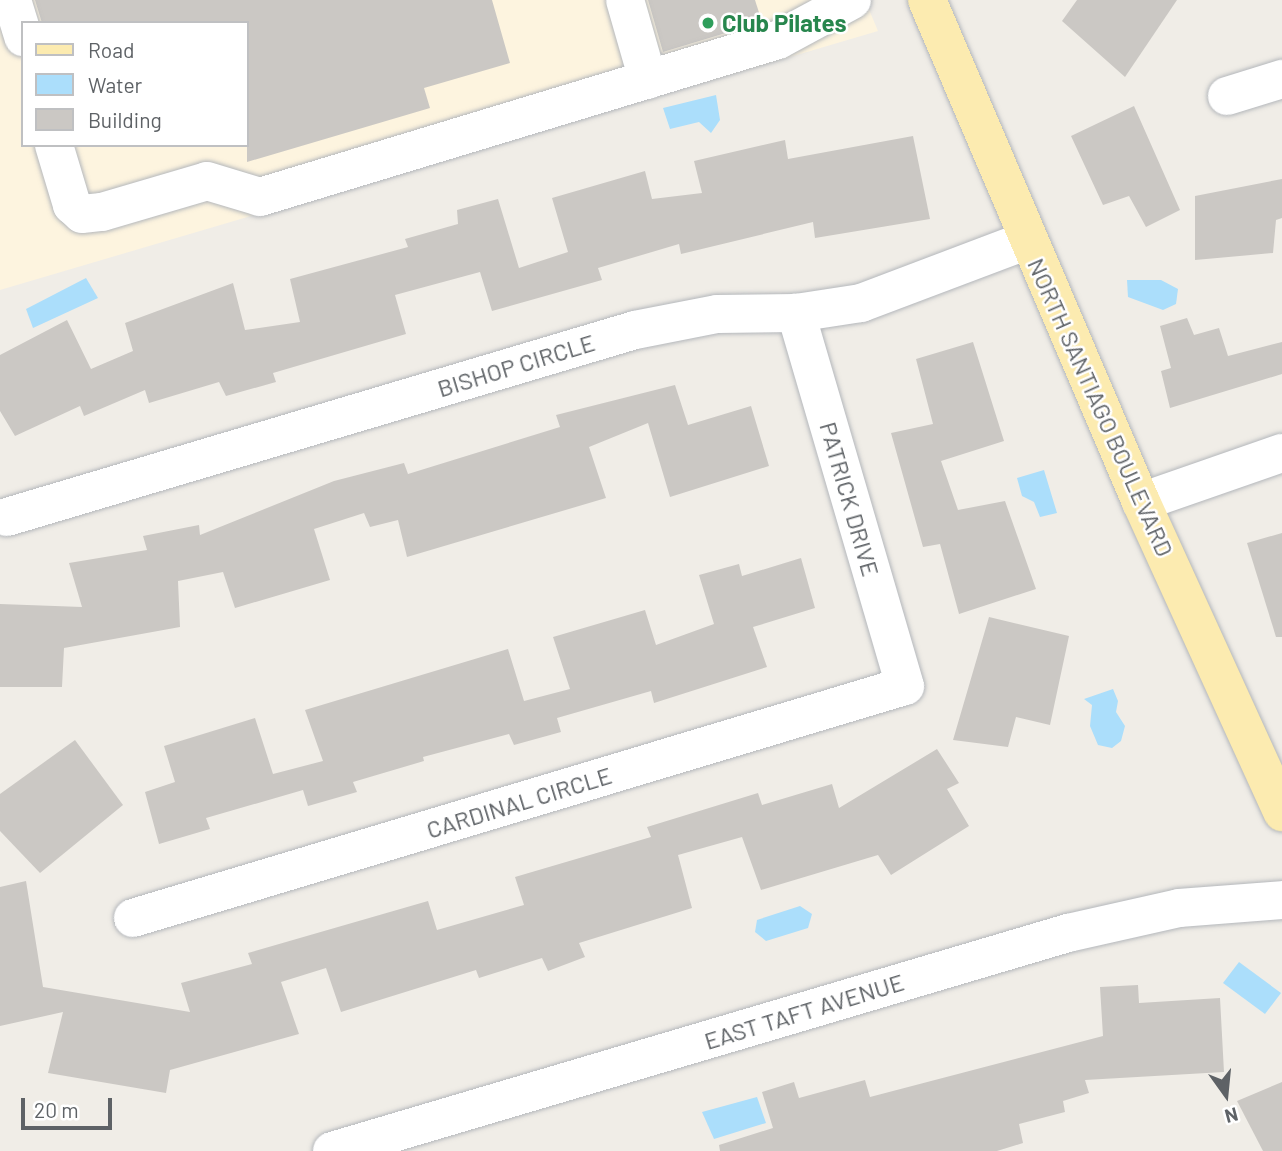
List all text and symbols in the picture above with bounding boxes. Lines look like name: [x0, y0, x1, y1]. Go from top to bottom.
place label: Club Pilates: [722, 9, 847, 37]
marker: Club Pilates: [700, 15, 716, 31]
legend: [21, 21, 248, 147]
text: Road: [88, 37, 134, 62]
text: Water: [88, 72, 142, 97]
text: Building: [88, 107, 162, 132]
street label: NORTH SANTIAGO BOULEVARD: [1022, 253, 1180, 561]
street label: BISHOP CIRCLE: [434, 327, 598, 403]
street label: PATRICK DRIVE: [814, 418, 886, 580]
street label: CARDINAL CIRCLE: [423, 760, 615, 844]
street label: EAST TAFT AVENUE: [701, 967, 907, 1055]
north arrow: [1191, 1060, 1261, 1130]
scale bar: [24, 1084, 116, 1128]
text: 20 m: [34, 1097, 79, 1122]
text: N: [1222, 1103, 1241, 1129]

